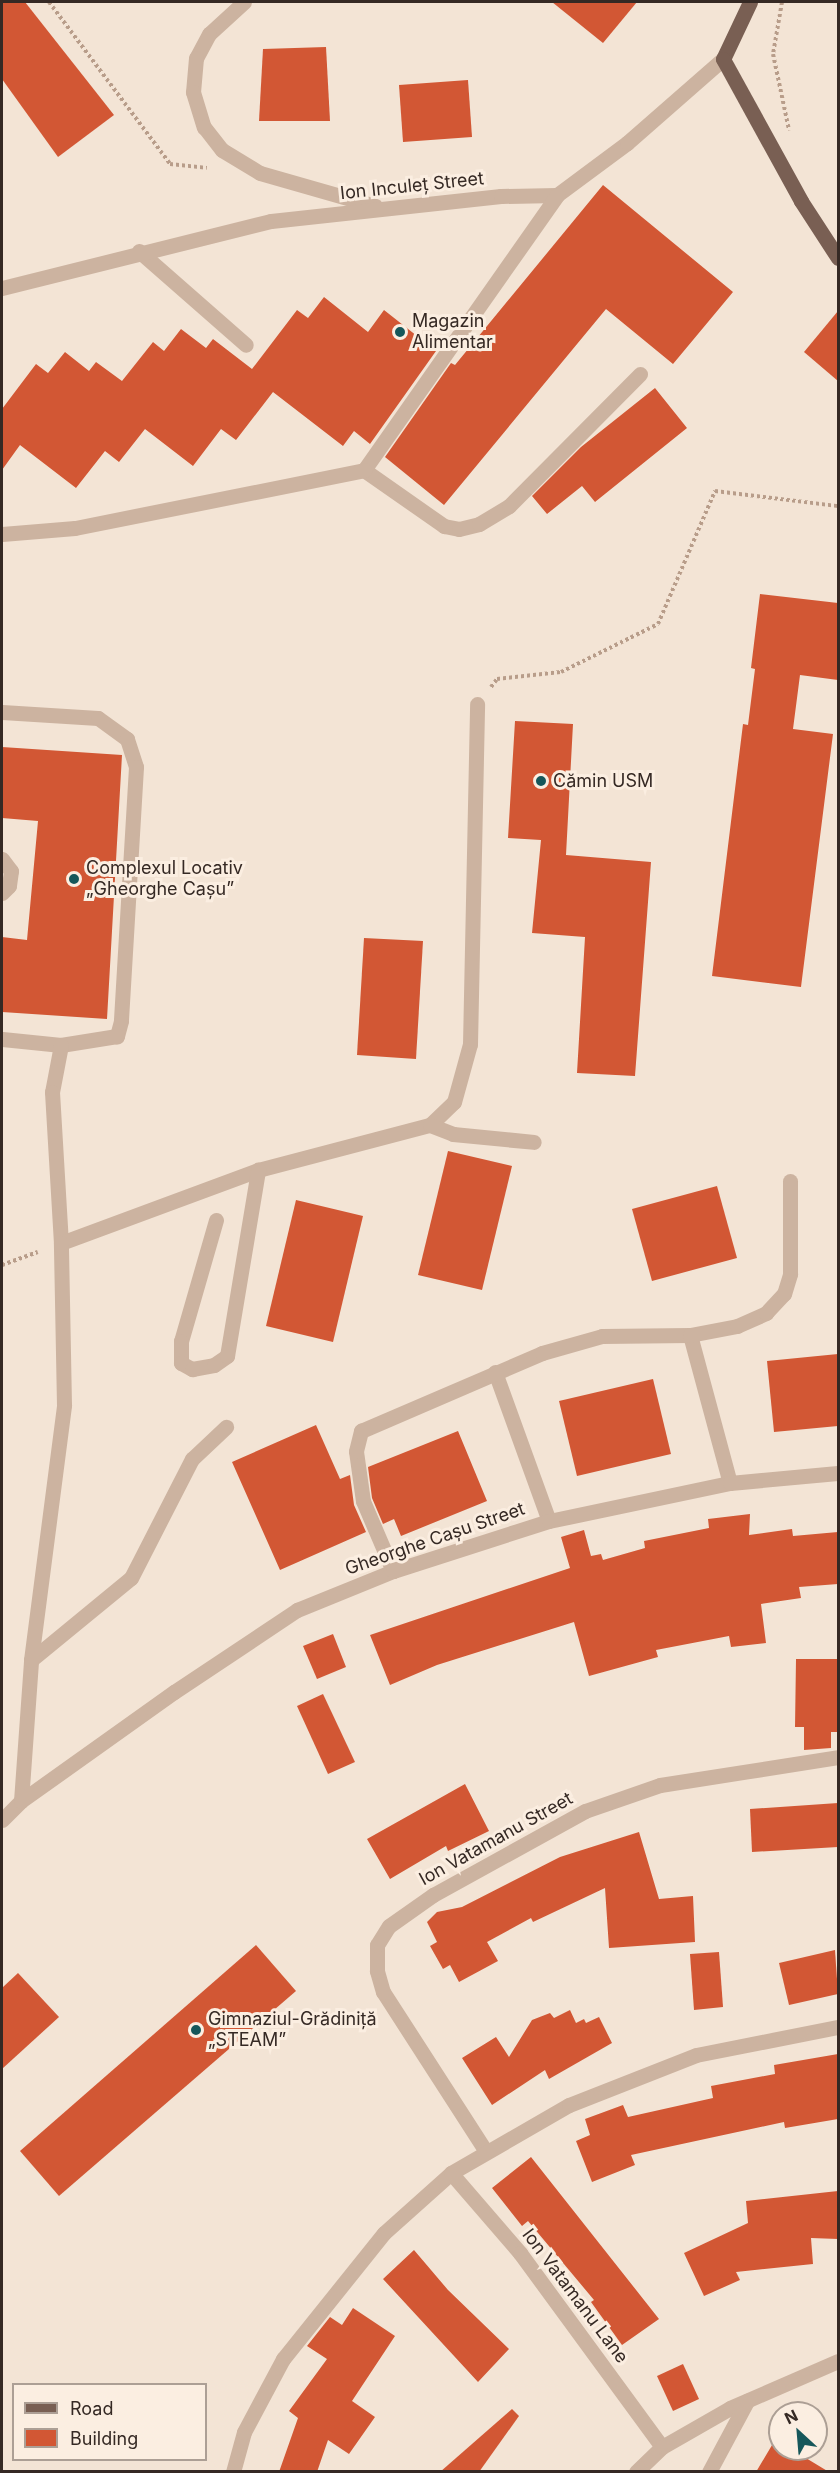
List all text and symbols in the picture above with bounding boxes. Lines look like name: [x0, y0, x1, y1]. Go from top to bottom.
street label: Ion Inculeț Street: [339, 168, 485, 204]
place label: Magazin Alimentar: [412, 311, 493, 354]
marker: Magazin Alimentar: [393, 325, 407, 339]
place label: Cămin USM: [553, 770, 653, 792]
marker: Cămin USM: [534, 774, 548, 788]
place label: Complexul Locativ „Gheorghe Cașu”: [86, 858, 243, 900]
marker: Complexul Locativ „Gheorghe Cașu”: [67, 872, 81, 886]
street label: Gheorghe Cașu Street: [342, 1498, 528, 1580]
street label: Ion Vatamanu Street: [416, 1788, 576, 1890]
place label: Gimnaziul-Grădiniță „STEAM”: [208, 2009, 377, 2052]
marker: Gimnaziul-Grădiniță „STEAM”: [189, 2023, 203, 2037]
street label: Ion Vatamanu Lane: [517, 2225, 633, 2367]
legend: [12, 2383, 207, 2461]
text: Road: [70, 2398, 113, 2419]
north arrow: [768, 2401, 828, 2461]
text: N: [781, 2405, 801, 2428]
text: Building: [70, 2428, 138, 2449]

